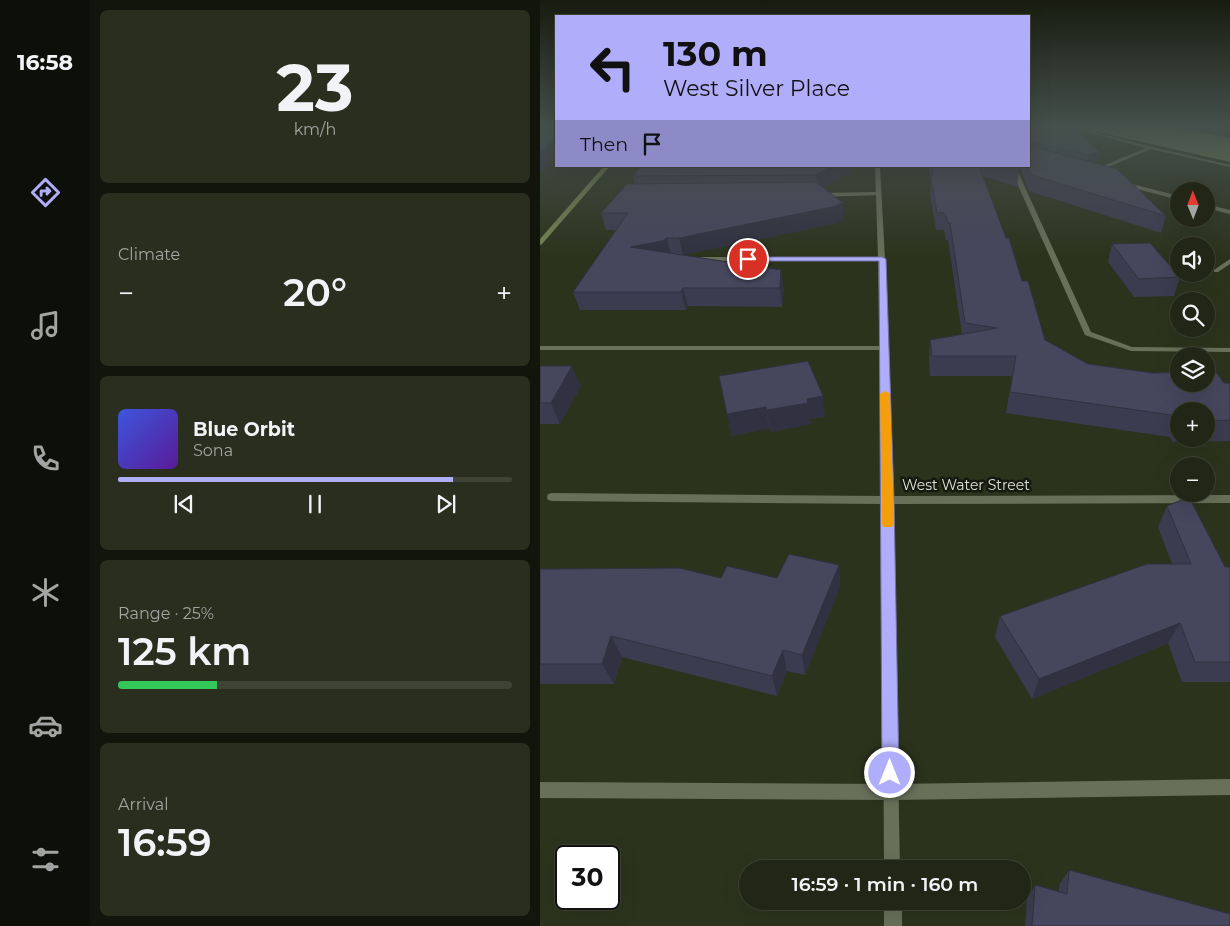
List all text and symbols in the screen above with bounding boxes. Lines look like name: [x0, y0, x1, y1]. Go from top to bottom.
text: 130 m: [663, 32, 768, 75]
icon: left: [580, 35, 645, 100]
text: 23: [277, 48, 353, 127]
text: 16:58: [17, 49, 73, 76]
text: West Silver Place: [663, 75, 850, 102]
text: km/h: [294, 120, 336, 139]
icon: arrive: [638, 130, 666, 158]
text: Then: [580, 133, 628, 156]
icon: directions: [28, 175, 63, 210]
north arrow: [1170, 182, 1215, 228]
map controls: [1170, 182, 1215, 502]
button: sound: [1170, 237, 1215, 282]
pin: [727, 238, 769, 280]
text: Climate: [118, 245, 180, 264]
icon: arrive: [734, 245, 762, 273]
text: 20°: [283, 269, 347, 316]
text: −: [118, 276, 134, 310]
text: +: [496, 276, 512, 310]
button: search: [1170, 292, 1215, 337]
icon: music: [28, 308, 63, 343]
button: layers: [1170, 347, 1215, 392]
button: +: [1170, 402, 1215, 447]
text: Blue Orbit: [193, 418, 295, 441]
icon: phone: [28, 441, 63, 476]
text: Sona: [193, 441, 233, 460]
button: −: [1170, 457, 1215, 502]
street label: West Water Street: [902, 476, 1030, 494]
icon: previous: [170, 490, 198, 518]
icon: pause: [301, 490, 329, 518]
icon: next: [432, 490, 460, 518]
icon: climate: [28, 575, 63, 610]
text: Range · 25%: [118, 604, 214, 623]
text: 125 km: [118, 628, 251, 675]
icon: car: [28, 708, 63, 743]
position arrow: [863, 746, 915, 798]
text: Arrival: [118, 795, 168, 814]
text: 16:59: [118, 819, 212, 866]
icon: filters: [28, 842, 63, 877]
speed limit sign: 30: [555, 845, 620, 910]
text: 16:59 · 1 min · 160 m: [792, 873, 978, 896]

